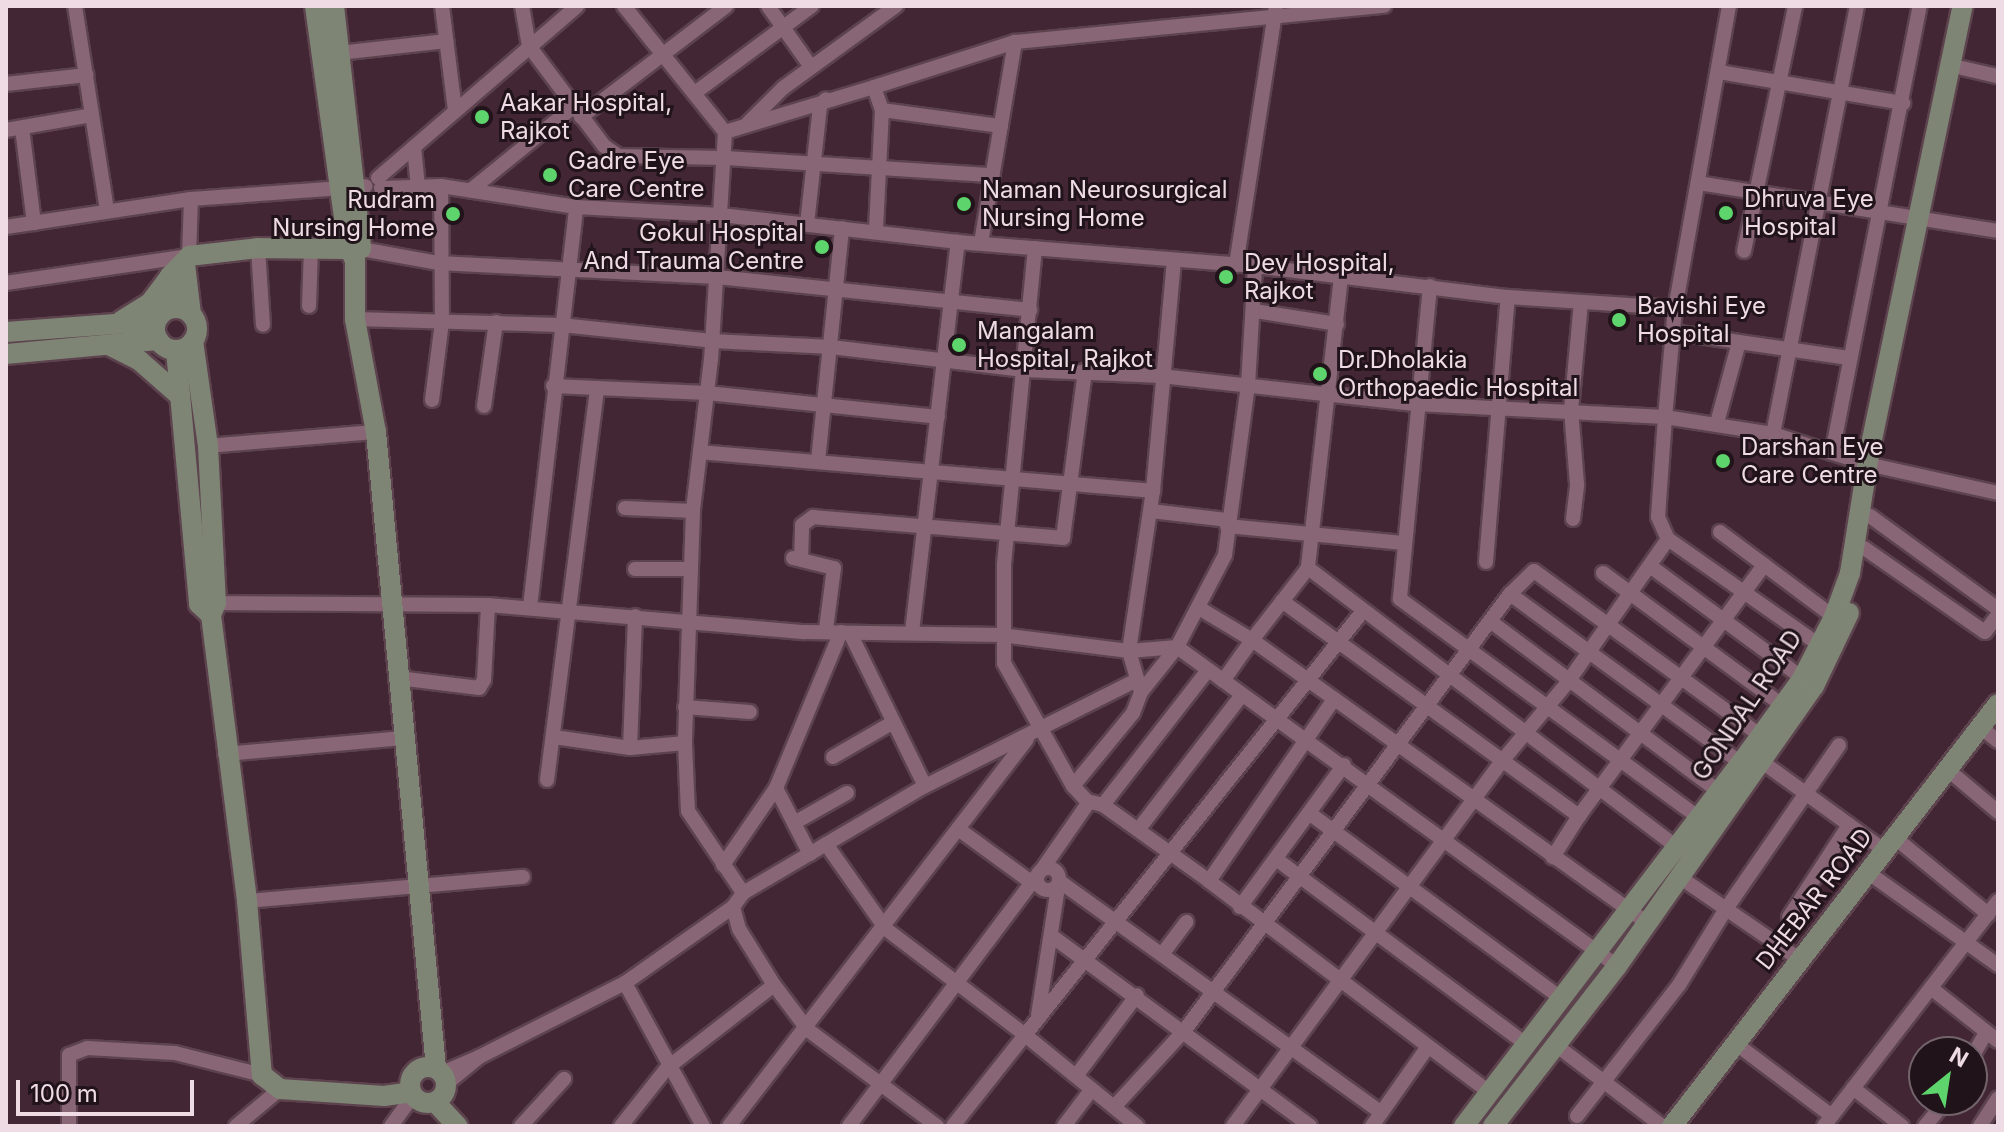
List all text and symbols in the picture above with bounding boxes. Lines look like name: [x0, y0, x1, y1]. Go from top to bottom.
place label: Aakar Hospital, Rajkot: [500, 89, 672, 145]
marker: Aakar Hospital, Rajkot: [471, 106, 493, 128]
place label: Gadre Eye Care Centre: [568, 147, 705, 203]
marker: Gadre Eye Care Centre: [539, 164, 561, 186]
place label: Naman Neurosurgical Nursing Home: [982, 176, 1228, 232]
place label: Dhruva Eye Hospital: [1744, 185, 1874, 241]
place label: Rudram Nursing Home: [272, 186, 435, 242]
marker: Naman Neurosurgical Nursing Home: [953, 193, 975, 215]
marker: Dhruva Eye Hospital: [1715, 202, 1737, 224]
marker: Rudram Nursing Home: [442, 203, 464, 225]
place label: Gokul Hospital And Trauma Centre: [584, 219, 804, 275]
marker: Gokul Hospital And Trauma Centre: [811, 236, 833, 258]
place label: Dev Hospital, Rajkot: [1244, 249, 1395, 305]
marker: Dev Hospital, Rajkot: [1215, 266, 1237, 288]
place label: Bavishi Eye Hospital: [1637, 292, 1766, 348]
marker: Bavishi Eye Hospital: [1608, 309, 1630, 331]
place label: Mangalam Hospital, Rajkot: [977, 317, 1153, 373]
marker: Mangalam Hospital, Rajkot: [948, 334, 970, 356]
place label: Dr.Dholakia Orthopaedic Hospital: [1338, 346, 1578, 402]
marker: Dr.Dholakia Orthopaedic Hospital: [1309, 363, 1331, 385]
place label: Darshan Eye Care Centre: [1741, 433, 1884, 489]
marker: Darshan Eye Care Centre: [1712, 450, 1734, 472]
street label: GONDAL ROAD: [1686, 625, 1808, 785]
street label: DHEBAR ROAD: [1750, 823, 1878, 975]
north arrow: [1908, 1036, 1988, 1116]
text: N: [1945, 1041, 1973, 1072]
scale bar: [20, 1064, 198, 1114]
text: 100 m: [30, 1079, 98, 1108]

